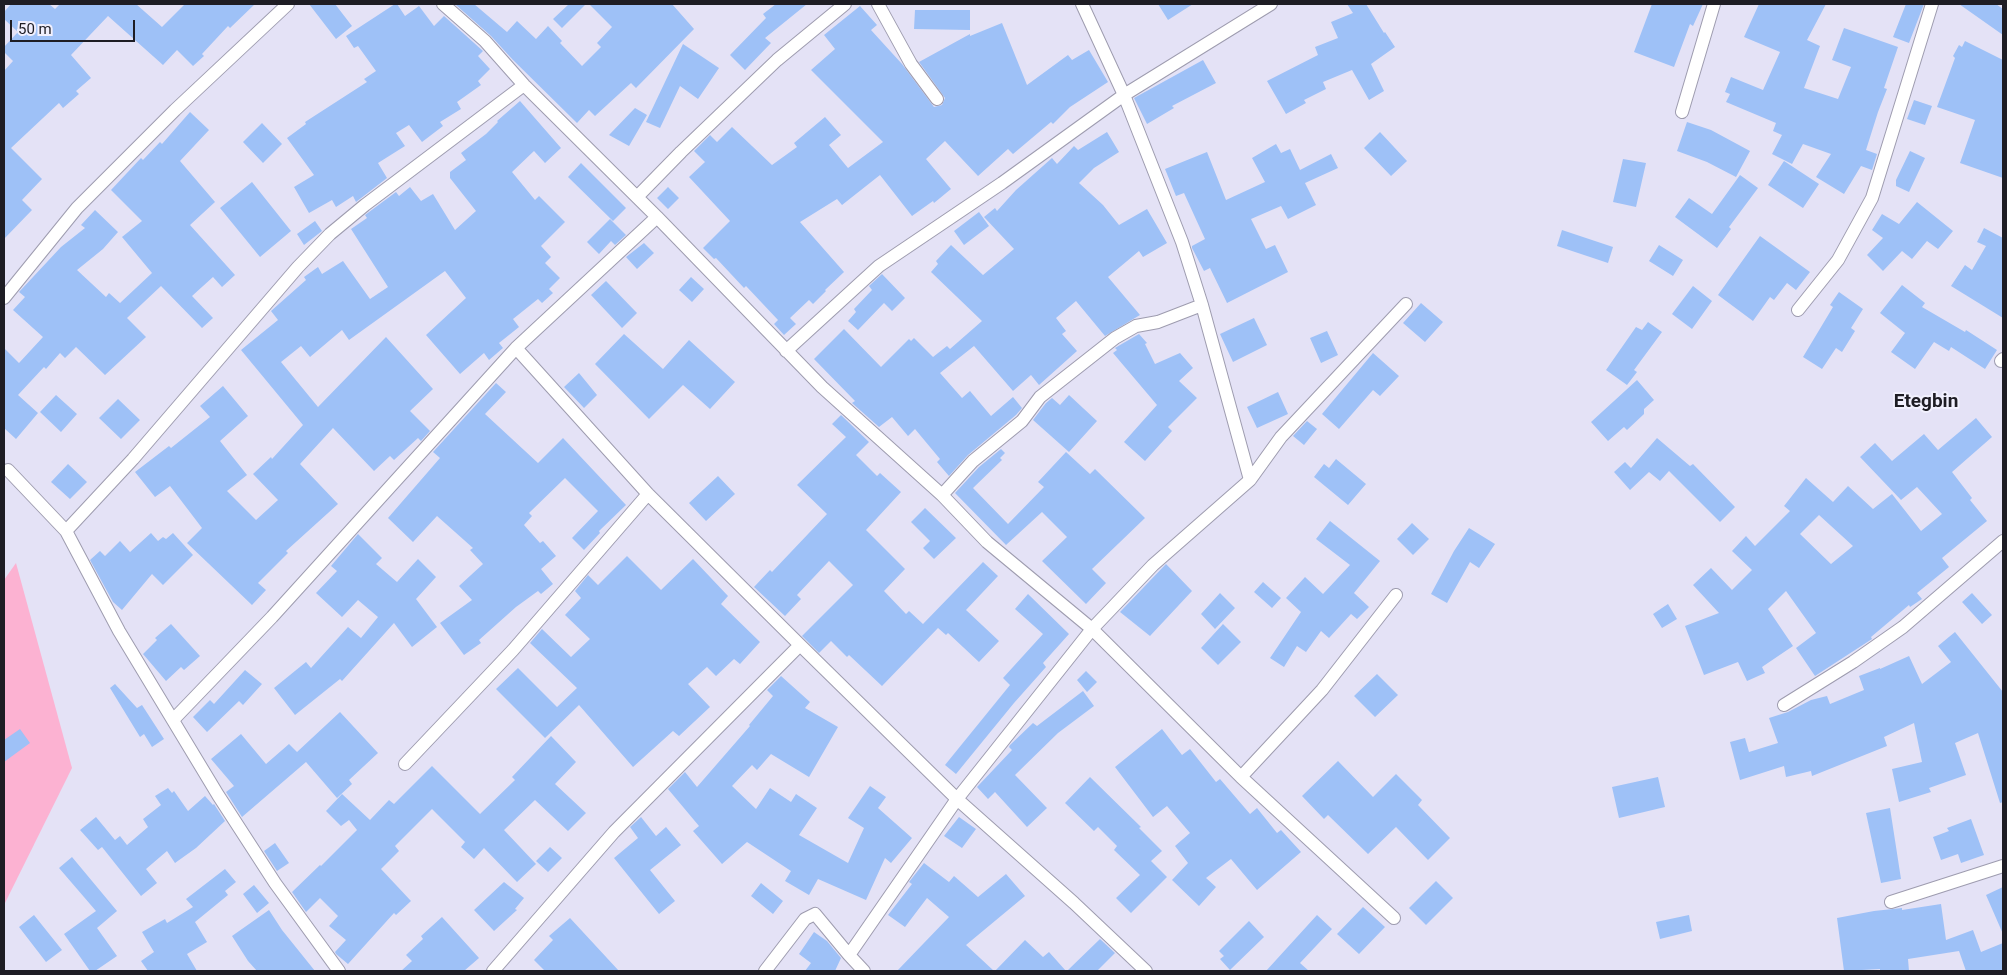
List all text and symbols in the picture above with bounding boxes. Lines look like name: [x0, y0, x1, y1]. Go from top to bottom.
scale bar: [12, 10, 138, 42]
text: 50 m: [18, 20, 52, 38]
district label: Etegbin: [1894, 391, 1958, 413]

